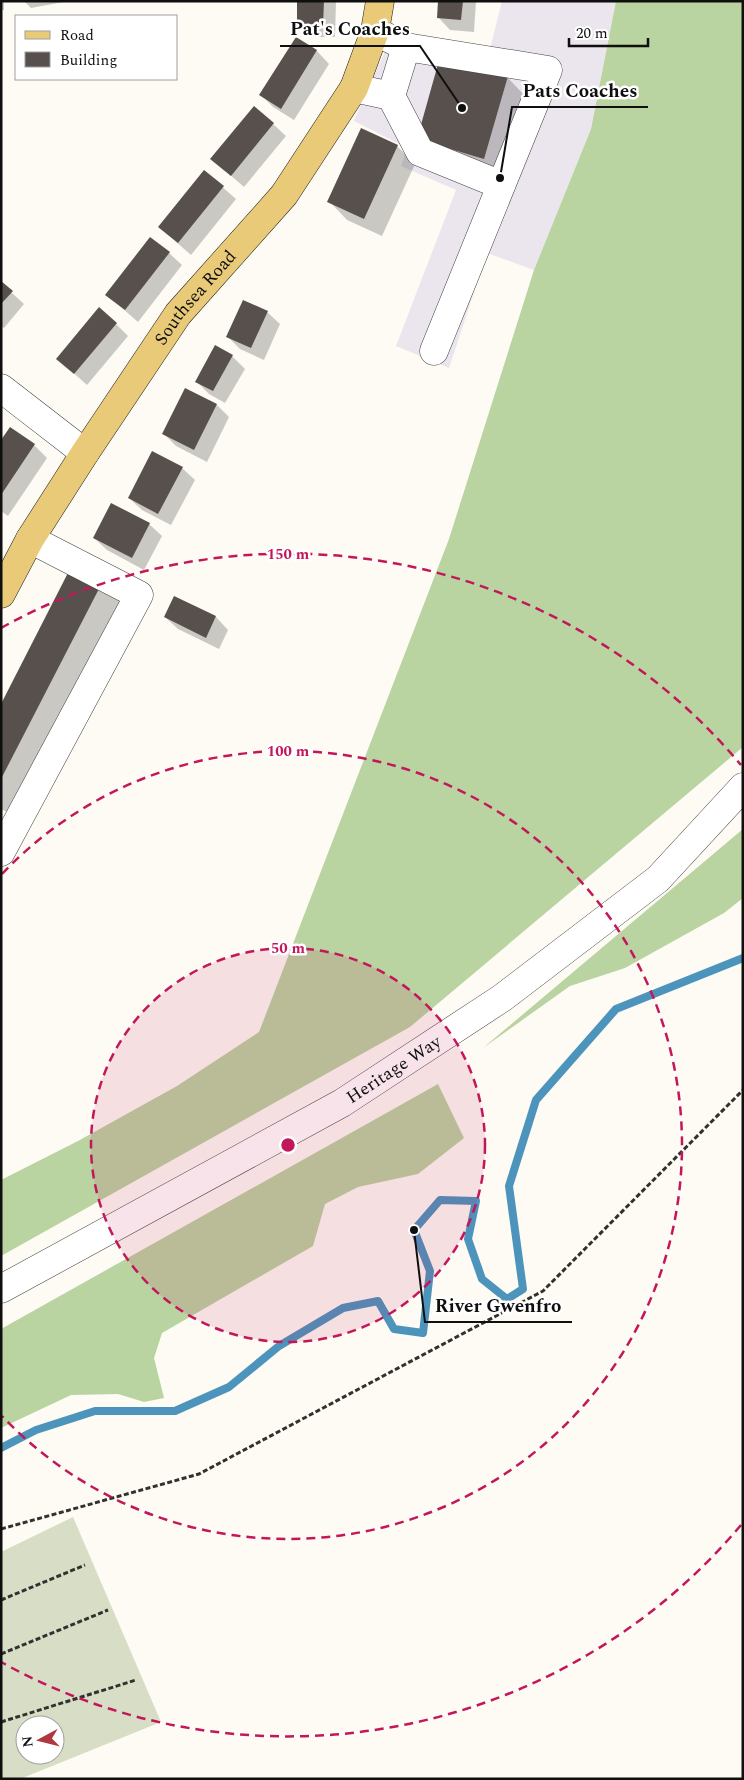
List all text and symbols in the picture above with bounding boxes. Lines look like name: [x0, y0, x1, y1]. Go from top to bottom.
callout: Pat's Coaches: [280, 12, 420, 46]
legend: [15, 15, 178, 80]
text: Pat's Coaches: [290, 15, 410, 44]
scale bar: [569, 15, 648, 47]
text: 20 m: [576, 22, 608, 45]
text: Road: [60, 24, 94, 47]
text: Building: [60, 49, 117, 72]
callout: Pats Coaches: [512, 73, 648, 107]
text: Pats Coaches: [522, 77, 638, 106]
street label: Southsea Road: [147, 244, 243, 351]
text: 150 m: [267, 543, 310, 566]
text: 100 m: [267, 740, 310, 763]
text: 50 m: [271, 937, 306, 960]
street label: Heritage Way: [341, 1027, 447, 1110]
centre of rings: [279, 1136, 297, 1154]
callout: River Gwenfro: [425, 1288, 572, 1322]
text: River Gwenfro: [435, 1292, 561, 1321]
north arrow: [15, 1715, 65, 1765]
text: N: [16, 1735, 39, 1748]

